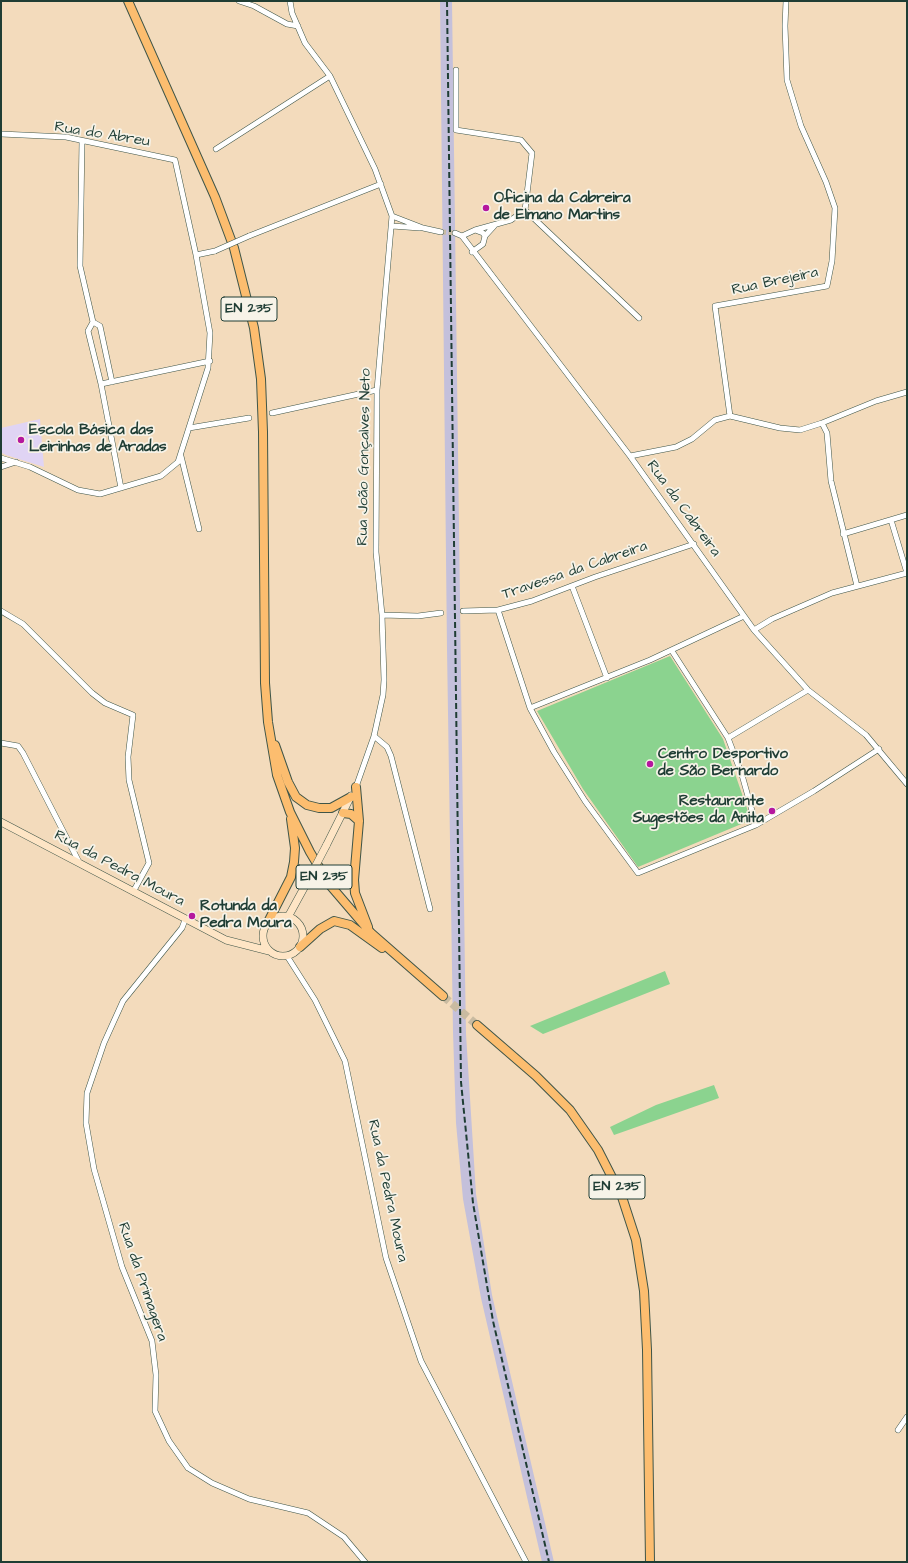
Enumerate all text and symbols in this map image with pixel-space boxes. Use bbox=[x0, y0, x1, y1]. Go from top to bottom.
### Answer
street label: Rua do Abreu bbox=[53, 119, 151, 151]
place label: Oficina da Cabreira de Elmano Martins bbox=[494, 190, 631, 225]
marker: Oficina da Cabreira de Elmano Martins bbox=[481, 203, 491, 213]
street label: Rua Brejeira bbox=[730, 264, 820, 300]
road number: EN 235 bbox=[221, 297, 277, 321]
street label: Rua João Gonçalves Neto bbox=[354, 368, 376, 546]
place label: Escola Básica das Leirinhas de Aradas bbox=[29, 422, 167, 457]
marker: Escola Básica das Leirinhas de Aradas bbox=[16, 435, 26, 445]
street label: Rua da Cabreira bbox=[642, 457, 724, 561]
street label: Travessa da Cabreira bbox=[500, 538, 650, 604]
place label: Centro Desportivo de São Bernardo bbox=[658, 746, 788, 781]
marker: Centro Desportivo de São Bernardo bbox=[645, 759, 655, 769]
place label: Restaurante Sugestões da Anita bbox=[633, 793, 764, 828]
marker: Restaurante Sugestões da Anita bbox=[767, 806, 777, 816]
street label: Rua da Pedra Moura bbox=[51, 827, 187, 911]
road number: EN 235 bbox=[296, 865, 352, 889]
place label: Rotunda da Pedra Moura bbox=[200, 898, 292, 933]
marker: Rotunda da Pedra Moura bbox=[187, 911, 197, 921]
street label: Rua da Pedra Moura bbox=[363, 1118, 411, 1264]
road number: EN 235 bbox=[589, 1175, 645, 1199]
street label: Rua da Primagera bbox=[113, 1220, 171, 1344]

